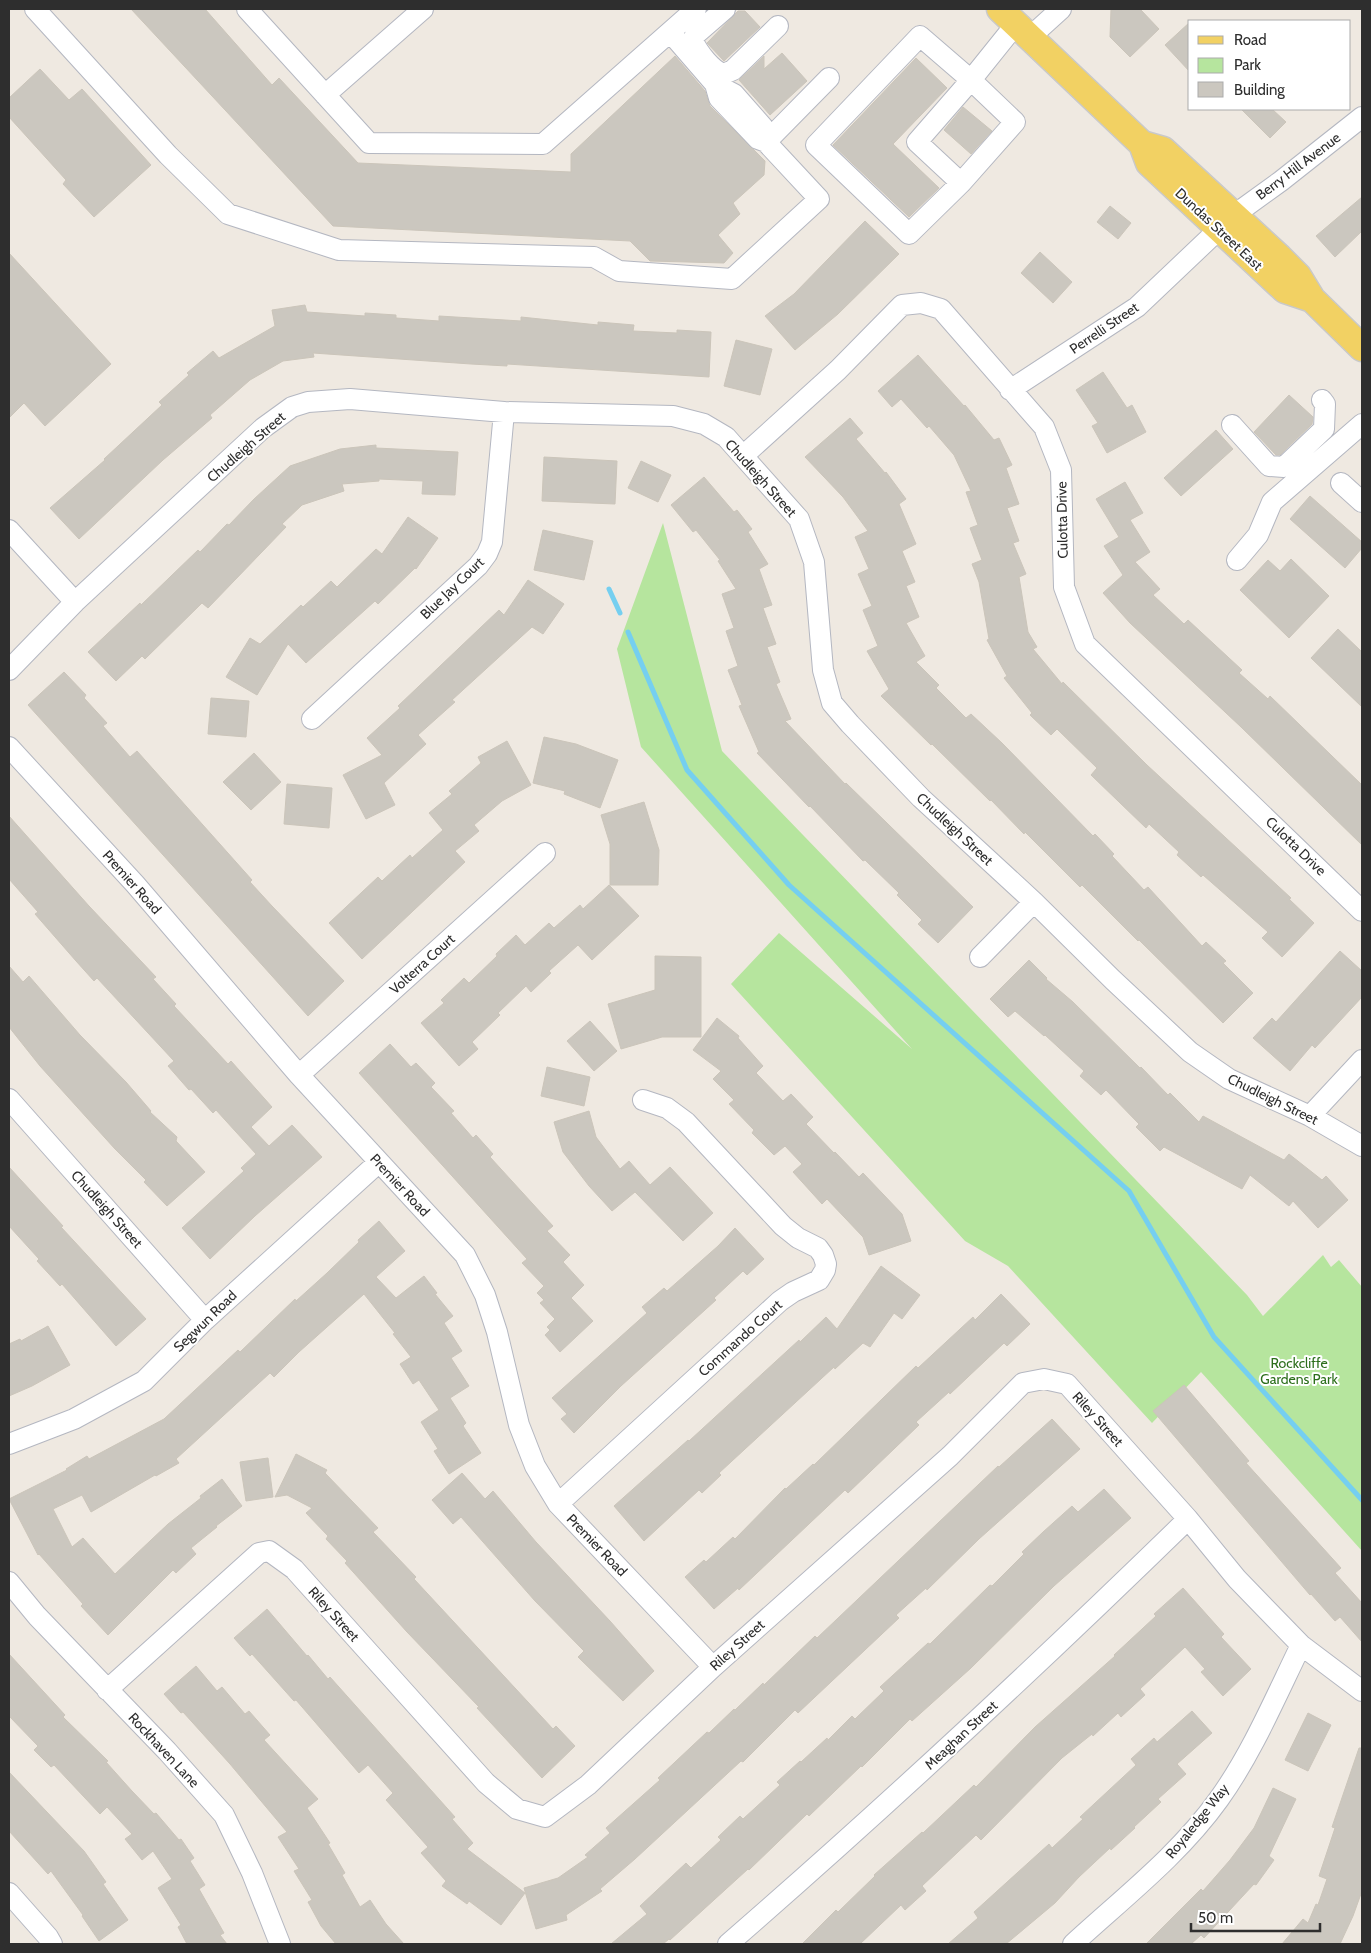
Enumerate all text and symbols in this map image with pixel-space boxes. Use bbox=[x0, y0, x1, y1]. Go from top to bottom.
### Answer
legend bbox=[1188, 20, 1351, 110]
text: Road bbox=[1234, 31, 1267, 49]
text: Park bbox=[1234, 56, 1261, 74]
text: Building bbox=[1234, 81, 1285, 99]
street label: Berry Hill Avenue bbox=[1252, 128, 1344, 204]
street label: Dundas Street East bbox=[1172, 184, 1267, 274]
street label: Perrelli Street bbox=[1066, 298, 1142, 358]
street label: Chudleigh Street bbox=[203, 408, 289, 486]
street label: Chudleigh Street bbox=[721, 435, 801, 521]
street label: Culotta Drive bbox=[1052, 481, 1072, 559]
street label: Blue Jay Court bbox=[416, 553, 488, 623]
street label: Chudleigh Street bbox=[913, 789, 997, 869]
street label: Culotta Drive bbox=[1262, 813, 1330, 879]
street label: Premier Road bbox=[99, 846, 165, 918]
street label: Volterra Court bbox=[386, 930, 459, 998]
street label: Chudleigh Street bbox=[1225, 1069, 1321, 1129]
street label: Premier Road bbox=[366, 1150, 434, 1220]
street label: Chudleigh Street bbox=[67, 1166, 147, 1252]
street label: Segwun Road bbox=[170, 1286, 240, 1356]
street label: Commando Court bbox=[694, 1296, 786, 1380]
park label: Rockcliffe Gardens Park bbox=[1260, 1354, 1338, 1388]
street label: Riley Street bbox=[1069, 1388, 1128, 1450]
street label: Premier Road bbox=[563, 1510, 631, 1580]
street label: Riley Street bbox=[305, 1583, 364, 1645]
street label: Riley Street bbox=[706, 1615, 768, 1674]
street label: Meaghan Street bbox=[921, 1696, 1001, 1773]
street label: Rockhaven Lane bbox=[125, 1709, 203, 1791]
street label: Royaledge Way bbox=[1161, 1780, 1233, 1862]
scale bar bbox=[1191, 1900, 1320, 1932]
text: 50 m bbox=[1198, 1909, 1233, 1927]

